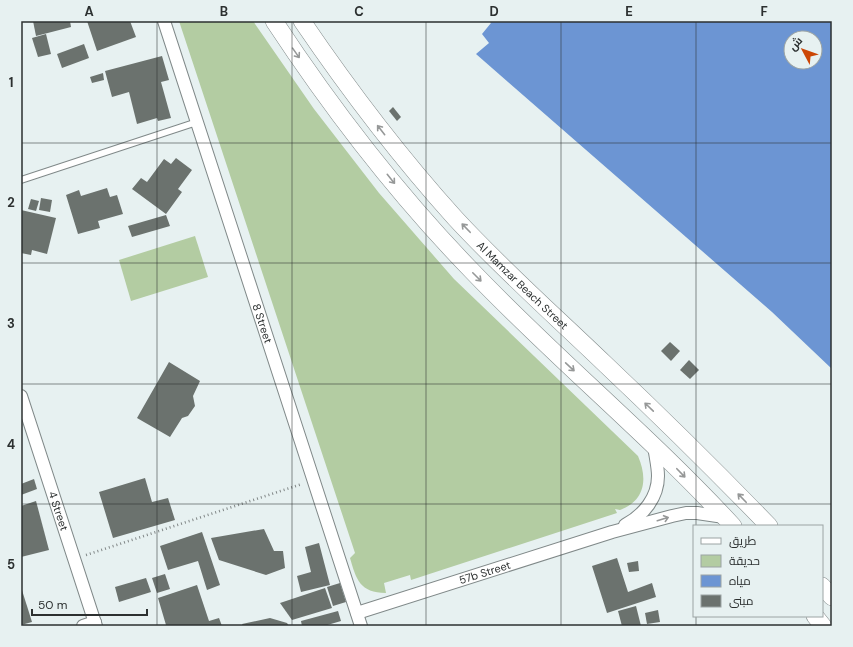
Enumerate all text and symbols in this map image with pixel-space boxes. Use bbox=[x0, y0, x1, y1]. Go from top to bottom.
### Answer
text: A bbox=[84, 3, 94, 20]
text: B bbox=[220, 3, 228, 20]
text: C bbox=[354, 3, 364, 20]
text: D bbox=[489, 3, 499, 20]
text: E bbox=[625, 3, 633, 20]
text: F bbox=[760, 3, 768, 20]
north arrow bbox=[783, 30, 823, 70]
text: ش bbox=[786, 34, 805, 53]
one-way arrow bbox=[292, 48, 300, 59]
text: 1 bbox=[9, 74, 13, 91]
one-way arrow bbox=[377, 124, 385, 135]
one-way arrow bbox=[387, 174, 396, 184]
text: 2 bbox=[7, 194, 15, 211]
one-way arrow bbox=[461, 223, 470, 233]
street label: Al Mamzar Beach Street bbox=[474, 238, 571, 332]
one-way arrow bbox=[472, 272, 482, 282]
street label: 8 Street bbox=[249, 302, 275, 345]
text: 3 bbox=[7, 315, 15, 332]
one-way arrow bbox=[565, 362, 575, 372]
one-way arrow bbox=[644, 402, 654, 411]
text: 4 bbox=[7, 436, 15, 453]
one-way arrow bbox=[676, 468, 686, 478]
street label: 4 Street bbox=[46, 489, 71, 533]
one-way arrow bbox=[737, 493, 746, 503]
one-way arrow bbox=[657, 515, 670, 522]
legend bbox=[693, 525, 823, 617]
text: طريق bbox=[729, 533, 757, 549]
text: حديقة bbox=[729, 553, 760, 569]
text: 5 bbox=[7, 556, 15, 573]
street label: 57b Street bbox=[457, 558, 512, 587]
text: مياه bbox=[729, 573, 751, 589]
scale bar bbox=[32, 591, 147, 617]
text: مبنى bbox=[729, 593, 754, 609]
text: 50 m bbox=[38, 597, 67, 613]

